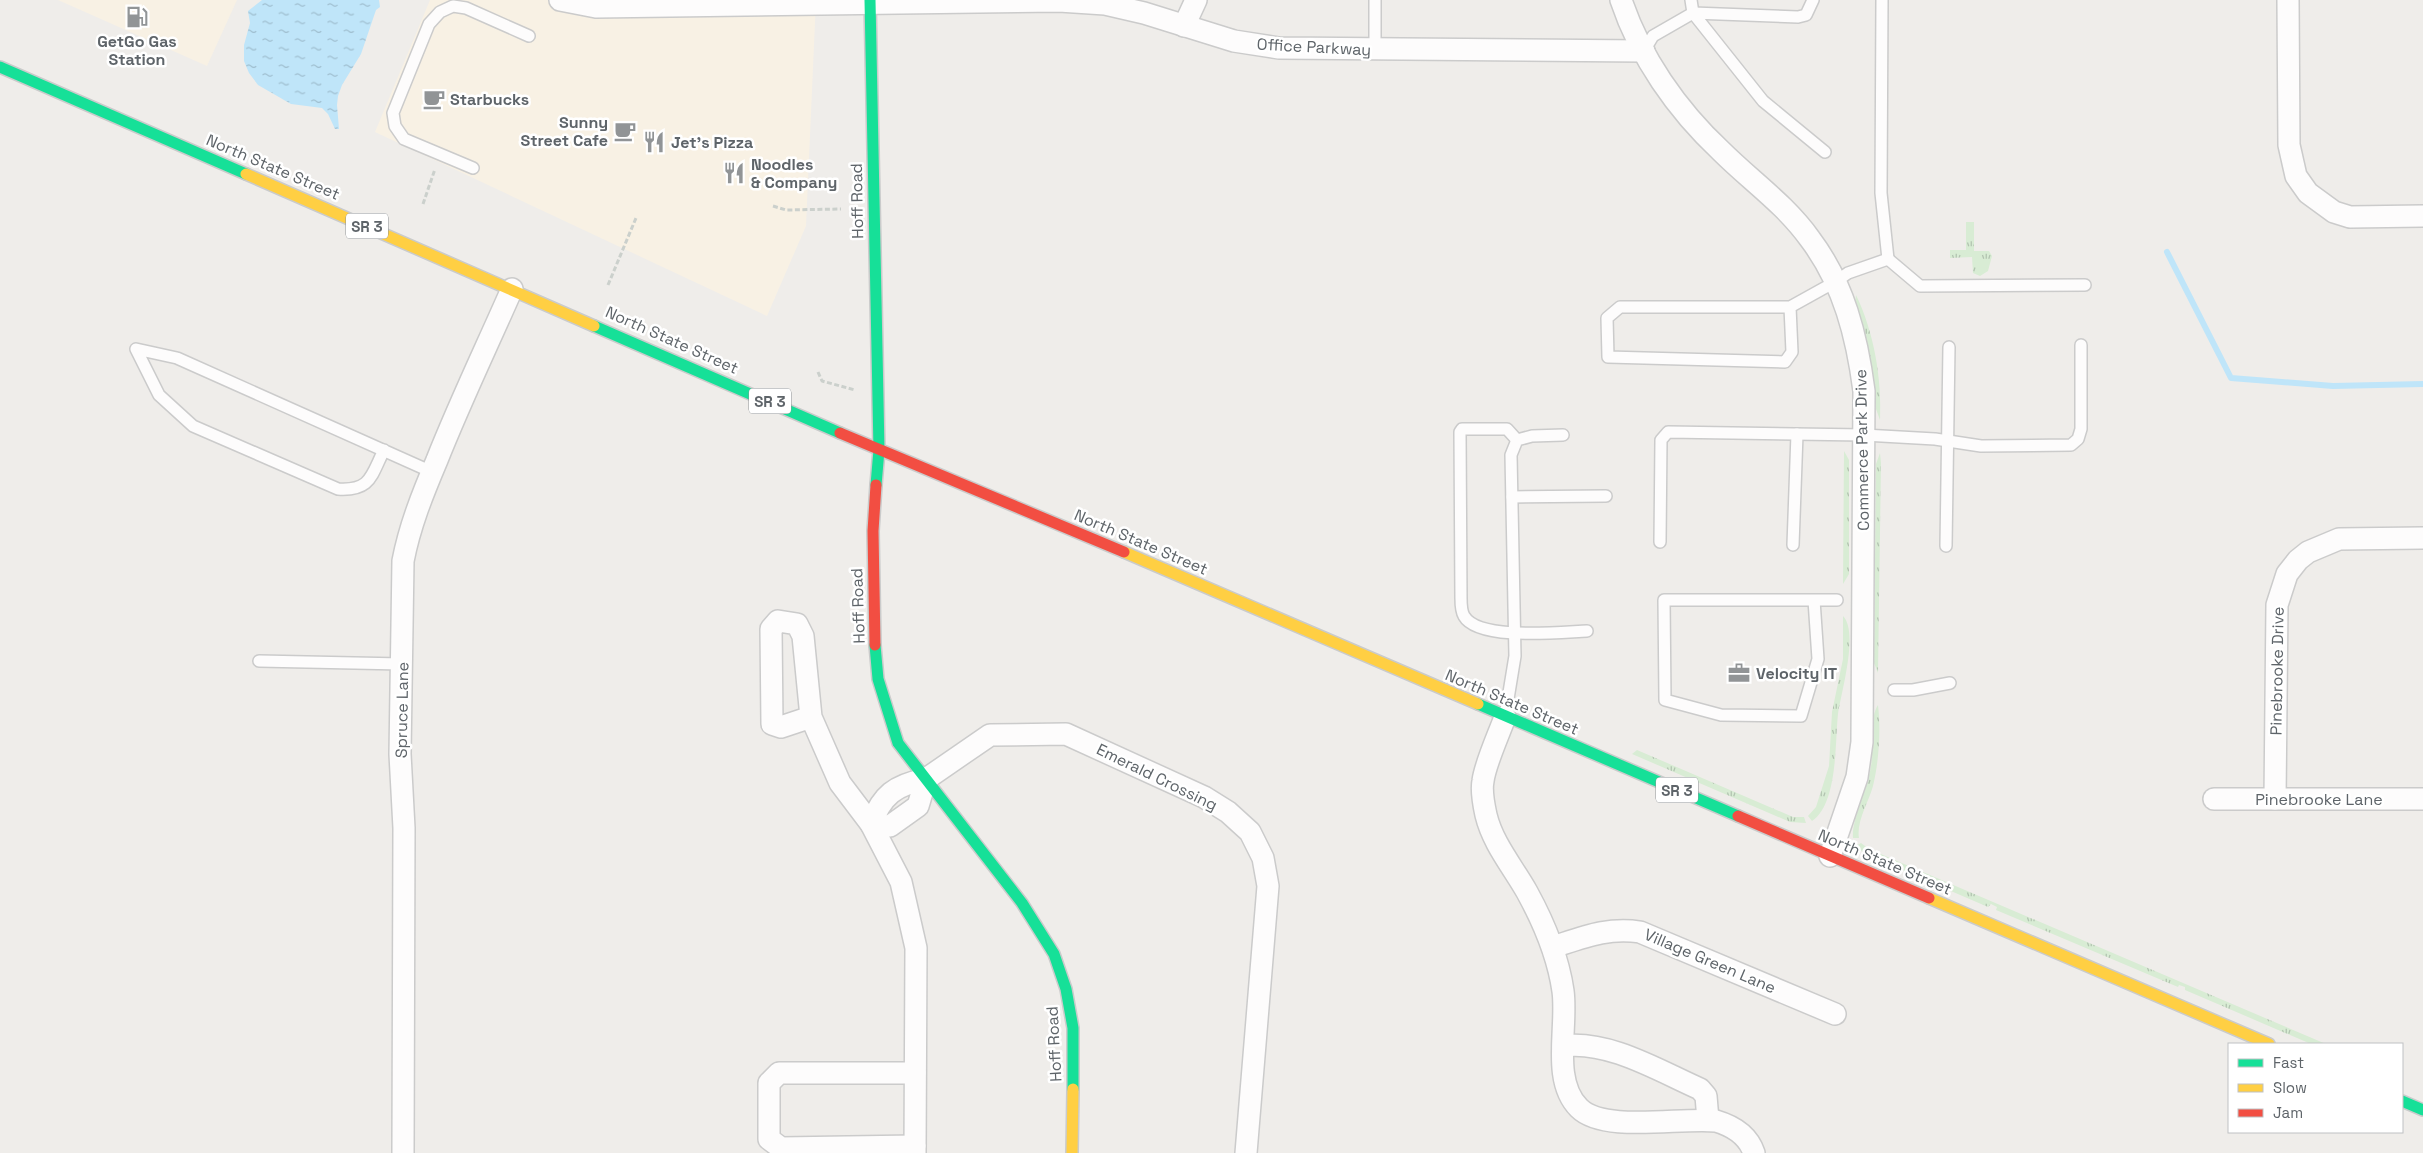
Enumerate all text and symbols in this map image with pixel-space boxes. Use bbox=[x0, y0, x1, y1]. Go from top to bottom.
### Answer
fuel station icon: GetGo Gas Station bbox=[124, 4, 150, 30]
place label: GetGo Gas Station bbox=[97, 31, 177, 70]
street label: Office Parkway bbox=[1256, 34, 1372, 60]
cafe icon: Starbucks bbox=[421, 86, 447, 112]
place label: Starbucks bbox=[450, 89, 529, 110]
place label: Sunny Street Cafe bbox=[520, 112, 608, 151]
cafe icon: Sunny Street Cafe bbox=[612, 118, 638, 144]
street label: North State Street bbox=[203, 129, 343, 205]
restaurant icon: Jet's Pizza bbox=[641, 129, 667, 155]
place label: Jet's Pizza bbox=[671, 132, 753, 153]
place label: Noodles & Company bbox=[751, 154, 837, 193]
restaurant icon: Noodles & Company bbox=[721, 160, 747, 186]
street label: Hoff Road bbox=[846, 163, 868, 239]
road number: SR 3 bbox=[346, 214, 388, 238]
street label: North State Street bbox=[602, 301, 742, 379]
street label: Commerce Park Drive bbox=[1850, 369, 1874, 531]
road number: SR 3 bbox=[749, 388, 791, 414]
street label: North State Street bbox=[1071, 504, 1211, 580]
street label: Hoff Road bbox=[846, 568, 870, 644]
street label: Pinebrooke Drive bbox=[2265, 606, 2289, 736]
office icon: Velocity IT bbox=[1726, 660, 1752, 686]
street label: Spruce Lane bbox=[391, 662, 413, 758]
place label: Velocity IT bbox=[1756, 663, 1838, 684]
street label: North State Street bbox=[1442, 664, 1582, 740]
street label: Emerald Crossing bbox=[1093, 739, 1221, 815]
road number: SR 3 bbox=[1656, 778, 1698, 802]
street label: Pinebrooke Lane bbox=[2255, 789, 2383, 810]
street label: North State Street bbox=[1815, 824, 1955, 900]
street label: Village Green Lane bbox=[1641, 924, 1779, 998]
street label: Hoff Road bbox=[1042, 1006, 1066, 1082]
legend bbox=[2228, 1043, 2403, 1133]
text: Fast bbox=[2273, 1053, 2304, 1072]
text: Slow bbox=[2273, 1078, 2307, 1097]
text: Jam bbox=[2273, 1103, 2303, 1122]

